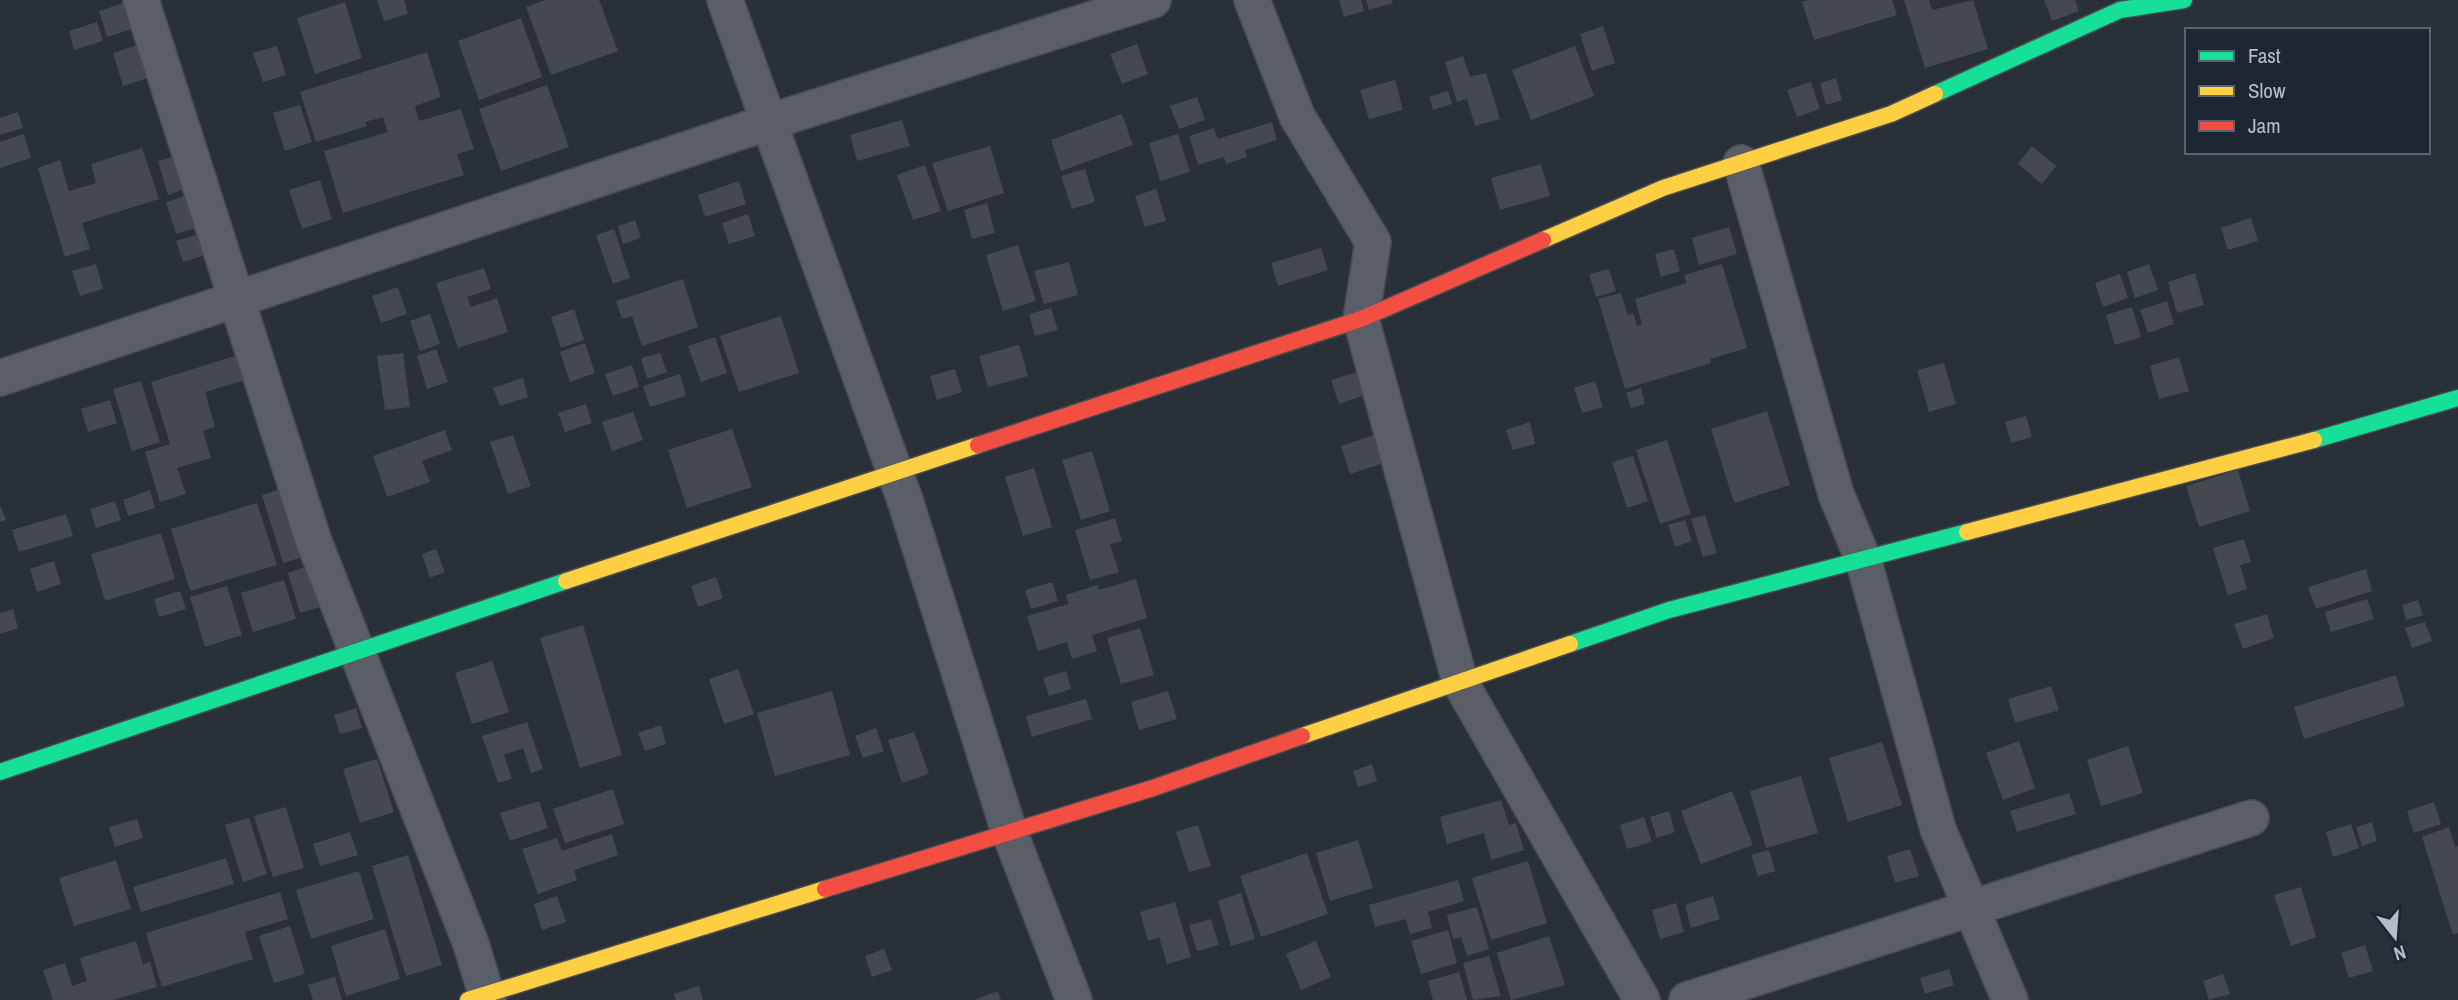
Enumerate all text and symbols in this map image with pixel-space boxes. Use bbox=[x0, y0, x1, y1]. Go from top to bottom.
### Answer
legend bbox=[2185, 28, 2430, 154]
text: Fast bbox=[2248, 41, 2281, 70]
text: Slow bbox=[2248, 76, 2286, 105]
text: Jam bbox=[2248, 111, 2281, 140]
north arrow bbox=[2360, 902, 2430, 972]
text: N bbox=[2391, 939, 2409, 967]

